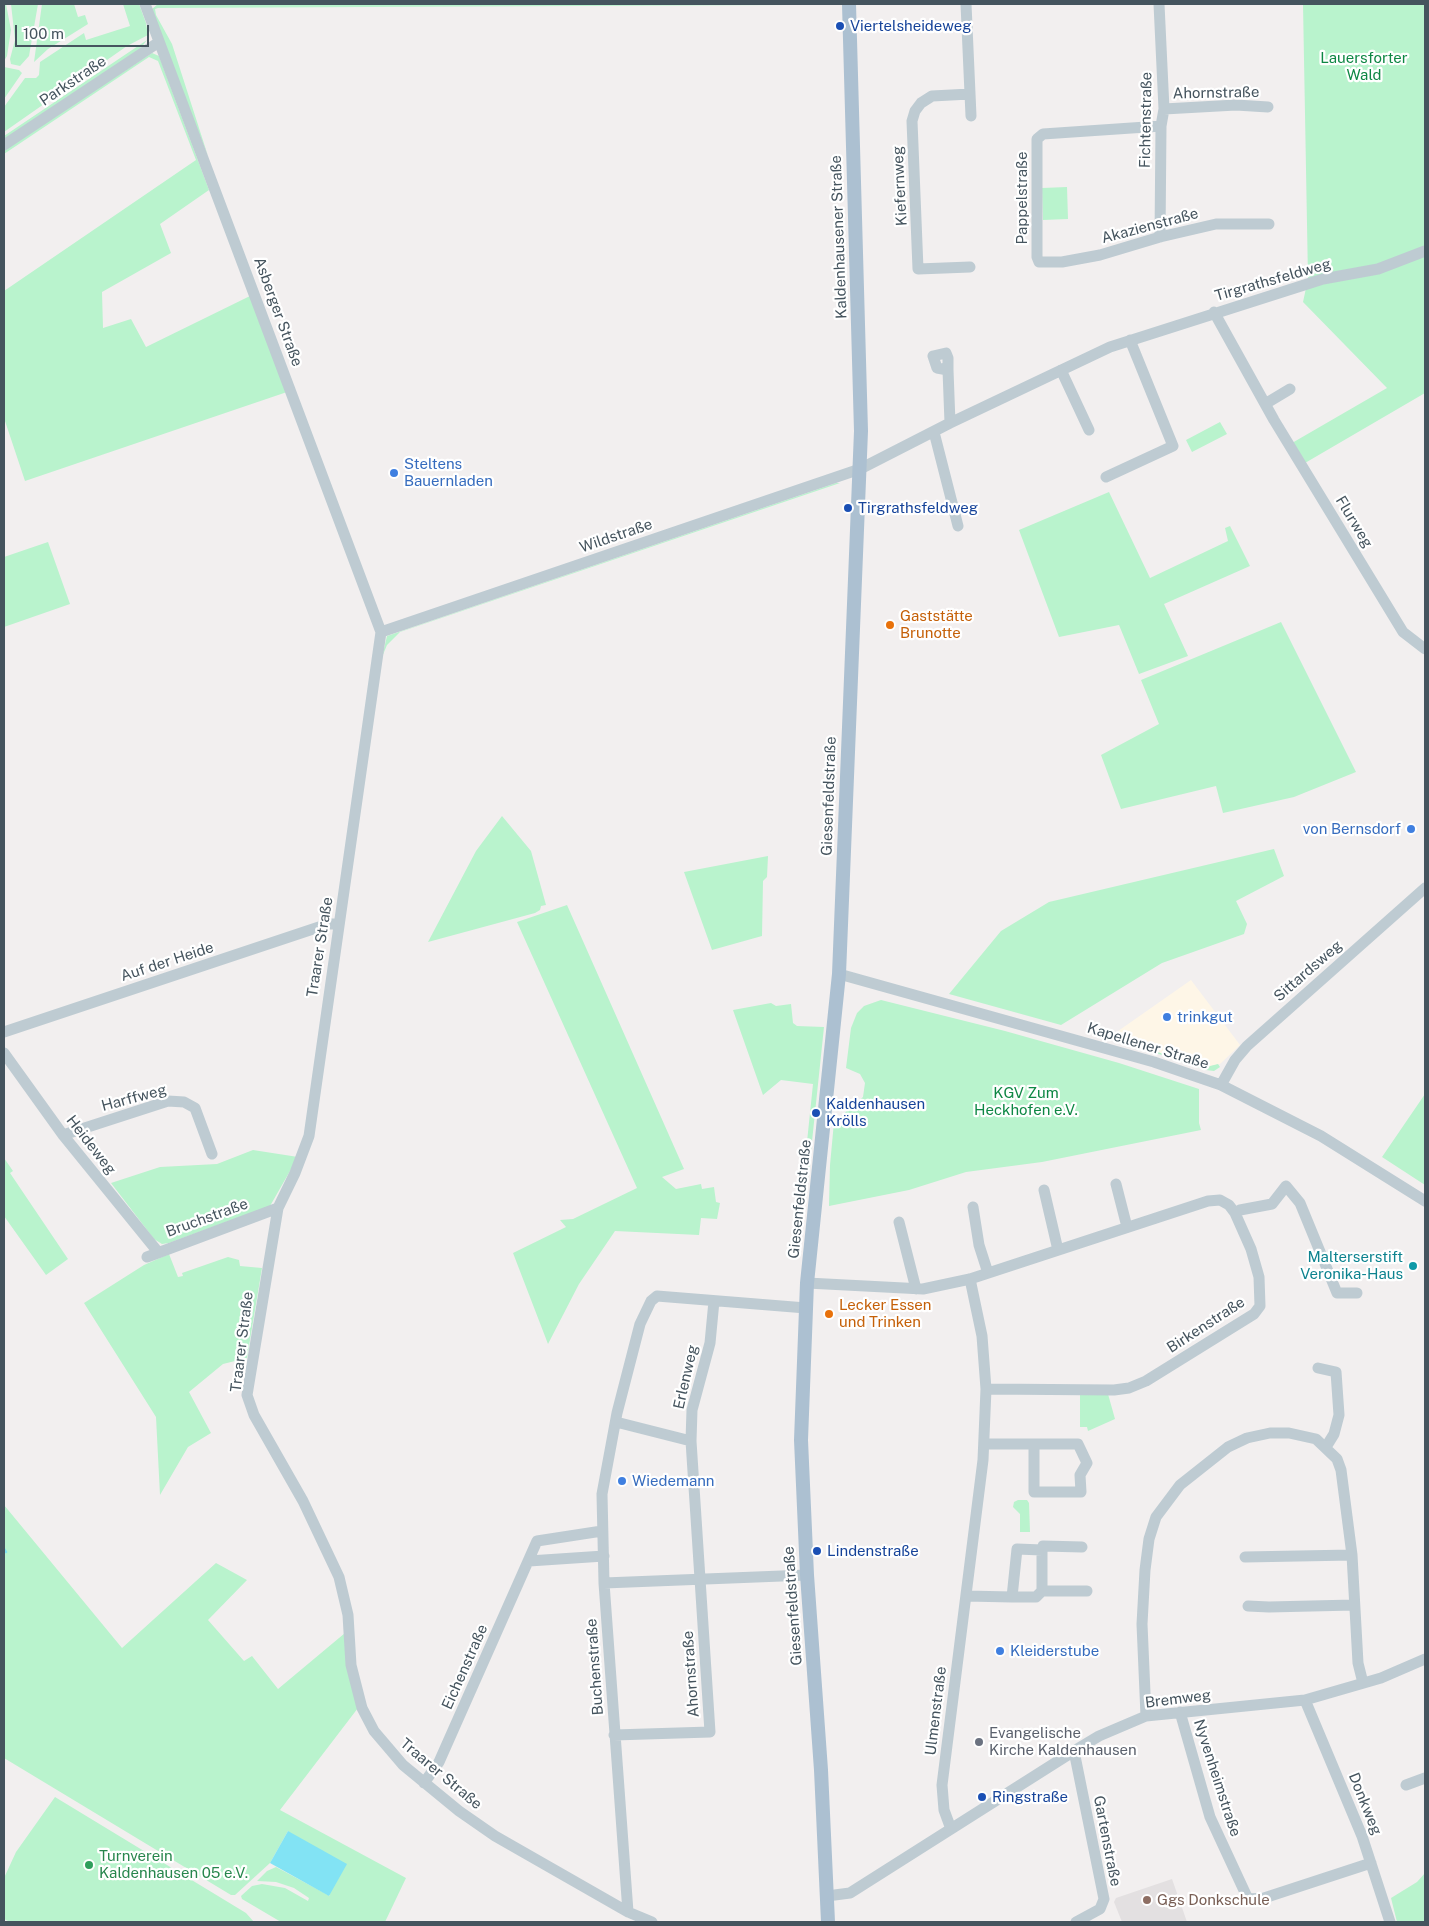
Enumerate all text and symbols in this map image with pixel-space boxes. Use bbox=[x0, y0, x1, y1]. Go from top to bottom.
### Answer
scale bar bbox=[18, 15, 151, 47]
place label: Viertelsheideweg bbox=[850, 17, 972, 35]
marker: Viertelsheideweg bbox=[834, 20, 846, 32]
text: 100 m bbox=[23, 25, 64, 42]
park label: Lauersforter Wald bbox=[1320, 49, 1408, 84]
street label: Parkstraße bbox=[36, 52, 110, 110]
street label: Fichtenstraße bbox=[1136, 72, 1156, 168]
street label: Ahornstraße bbox=[1172, 83, 1260, 103]
street label: Kiefernweg bbox=[889, 146, 911, 226]
street label: Pappelstraße bbox=[1013, 152, 1031, 244]
street label: Kaldenhausener Straße bbox=[827, 155, 851, 319]
street label: Akazienstraße bbox=[1100, 204, 1200, 248]
street label: Asberger Straße bbox=[250, 255, 306, 369]
street label: Tirgrathsfeldweg bbox=[1213, 255, 1333, 305]
place label: Steltens Bauernladen bbox=[404, 455, 493, 490]
marker: Steltens Bauernladen bbox=[388, 467, 400, 479]
street label: Flurweg bbox=[1332, 493, 1376, 551]
place label: Tirgrathsfeldweg bbox=[858, 499, 978, 517]
marker: Tirgrathsfeldweg bbox=[842, 502, 854, 514]
street label: Wildstraße bbox=[577, 515, 655, 557]
place label: Gaststätte Brunotte bbox=[900, 607, 973, 642]
marker: Gaststätte Brunotte bbox=[884, 619, 896, 631]
street label: Giesenfeldstraße bbox=[818, 736, 840, 856]
place label: von Bernsdorf bbox=[1303, 820, 1401, 838]
marker: von Bernsdorf bbox=[1405, 823, 1417, 835]
street label: Traarer Straße bbox=[303, 896, 337, 998]
street label: Sittardsweg bbox=[1270, 936, 1346, 1006]
street label: Auf der Heide bbox=[118, 938, 216, 986]
place label: trinkgut bbox=[1177, 1008, 1233, 1026]
marker: trinkgut bbox=[1161, 1011, 1173, 1023]
street label: Kapellener Straße bbox=[1085, 1019, 1211, 1073]
street label: Harffweg bbox=[99, 1081, 169, 1115]
park label: KGV Zum Heckhofen e.V. bbox=[974, 1084, 1078, 1119]
place label: Kaldenhausen Krölls bbox=[826, 1095, 925, 1130]
marker: Kaldenhausen Krölls bbox=[810, 1107, 822, 1119]
street label: Heideweg bbox=[62, 1112, 120, 1178]
street label: Giesenfeldstraße bbox=[785, 1139, 815, 1259]
street label: Bruchstraße bbox=[164, 1195, 250, 1241]
place label: Malterserstift Veronika-Haus bbox=[1300, 1248, 1403, 1283]
marker: Malterserstift Veronika-Haus bbox=[1407, 1260, 1419, 1272]
street label: Traarer Straße bbox=[227, 1291, 257, 1393]
street label: Birkenstraße bbox=[1164, 1293, 1248, 1357]
place label: Lecker Essen und Trinken bbox=[839, 1296, 931, 1331]
marker: Lecker Essen und Trinken bbox=[823, 1308, 835, 1320]
street label: Erlenweg bbox=[670, 1343, 702, 1411]
place label: Wiedemann bbox=[632, 1472, 715, 1490]
marker: Wiedemann bbox=[616, 1475, 628, 1487]
place label: Lindenstraße bbox=[827, 1542, 919, 1560]
marker: Lindenstraße bbox=[811, 1545, 823, 1557]
street label: Giesenfeldstraße bbox=[780, 1546, 806, 1666]
street label: Buchenstraße bbox=[583, 1618, 607, 1716]
street label: Eichenstraße bbox=[438, 1622, 492, 1712]
street label: Ahornstraße bbox=[679, 1630, 703, 1718]
place label: Kleiderstube bbox=[1010, 1642, 1099, 1660]
marker: Kleiderstube bbox=[994, 1645, 1006, 1657]
street label: Ulmenstraße bbox=[922, 1665, 950, 1757]
street label: Bremweg bbox=[1144, 1686, 1212, 1712]
street label: Nyvenheimstraße bbox=[1190, 1717, 1244, 1839]
place label: Evangelische Kirche Kaldenhausen bbox=[989, 1724, 1137, 1759]
street label: Traarer Straße bbox=[396, 1735, 486, 1813]
marker: Evangelische Kirche Kaldenhausen bbox=[973, 1736, 985, 1748]
street label: Donkweg bbox=[1344, 1770, 1386, 1838]
place label: Ringstraße bbox=[992, 1788, 1068, 1806]
marker: Ringstraße bbox=[976, 1791, 988, 1803]
street label: Gartenstraße bbox=[1089, 1794, 1125, 1888]
place label: Turnverein Kaldenhausen 05 e.V. bbox=[99, 1847, 248, 1882]
marker: Turnverein Kaldenhausen 05 e.V. bbox=[83, 1859, 95, 1871]
place label: Ggs Donkschule bbox=[1157, 1891, 1270, 1909]
marker: Ggs Donkschule bbox=[1141, 1894, 1153, 1906]

